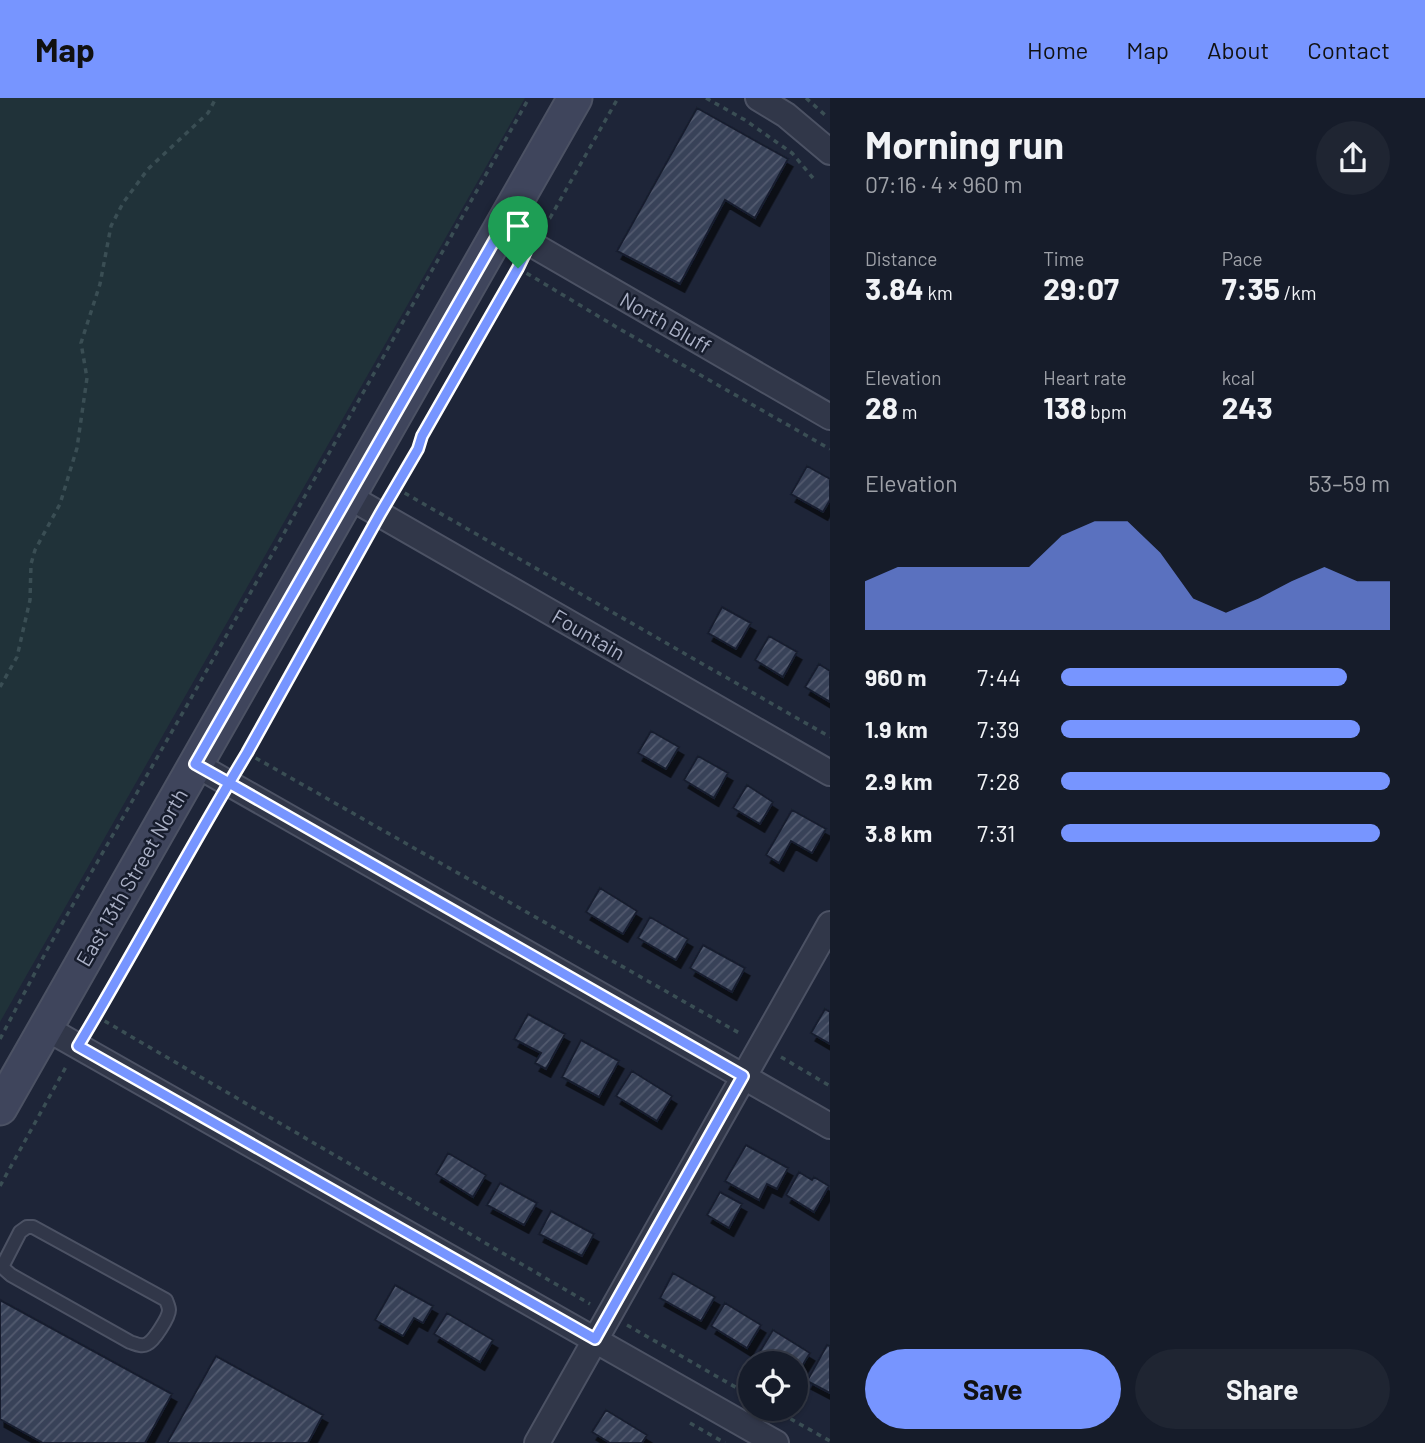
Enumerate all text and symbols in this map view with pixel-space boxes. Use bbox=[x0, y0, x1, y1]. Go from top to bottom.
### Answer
text: Map bbox=[35, 29, 95, 69]
text: Home bbox=[1027, 35, 1088, 64]
text: Map bbox=[1126, 35, 1169, 64]
text: About bbox=[1207, 35, 1269, 64]
text: Contact bbox=[1307, 35, 1390, 64]
text: Morning run bbox=[865, 121, 1064, 167]
button: share bbox=[1316, 121, 1390, 195]
text: 07:16 · 4 × 960 m bbox=[865, 170, 1023, 198]
pin bbox=[488, 196, 548, 268]
icon: arrive bbox=[499, 207, 537, 245]
text: Distance bbox=[865, 247, 937, 270]
text: Time bbox=[1043, 247, 1084, 270]
text: Pace bbox=[1222, 247, 1263, 270]
text: 3.84 bbox=[865, 270, 924, 306]
text: 29:07 bbox=[1043, 270, 1119, 306]
text: 7:35 bbox=[1222, 270, 1280, 306]
text: km bbox=[924, 281, 953, 304]
text: /km bbox=[1280, 281, 1316, 304]
street label: North Bluff bbox=[616, 286, 716, 358]
text: Elevation bbox=[865, 366, 942, 389]
text: Heart rate bbox=[1043, 366, 1127, 389]
text: kcal bbox=[1222, 366, 1255, 389]
text: 28 bbox=[865, 389, 898, 425]
text: 138 bbox=[1043, 389, 1086, 425]
text: 243 bbox=[1222, 389, 1273, 425]
text: m bbox=[898, 400, 918, 423]
text: bpm bbox=[1086, 400, 1127, 423]
text: Elevation bbox=[865, 469, 958, 497]
text: 53–59 m bbox=[1309, 469, 1390, 497]
street label: Fountain bbox=[548, 603, 630, 665]
text: 960 m bbox=[865, 663, 926, 691]
text: 7:44 bbox=[977, 663, 1021, 691]
text: 1.9 km bbox=[865, 715, 928, 743]
text: 7:39 bbox=[977, 715, 1020, 743]
text: 2.9 km bbox=[865, 767, 932, 795]
text: 7:28 bbox=[977, 767, 1020, 795]
street label: East 13th Street North bbox=[70, 784, 192, 970]
text: 3.8 km bbox=[865, 819, 932, 847]
text: 7:31 bbox=[977, 819, 1015, 847]
button: Save bbox=[865, 1349, 1121, 1429]
button: Share bbox=[1135, 1349, 1390, 1429]
map controls bbox=[738, 1351, 808, 1421]
button: locate bbox=[738, 1351, 808, 1421]

